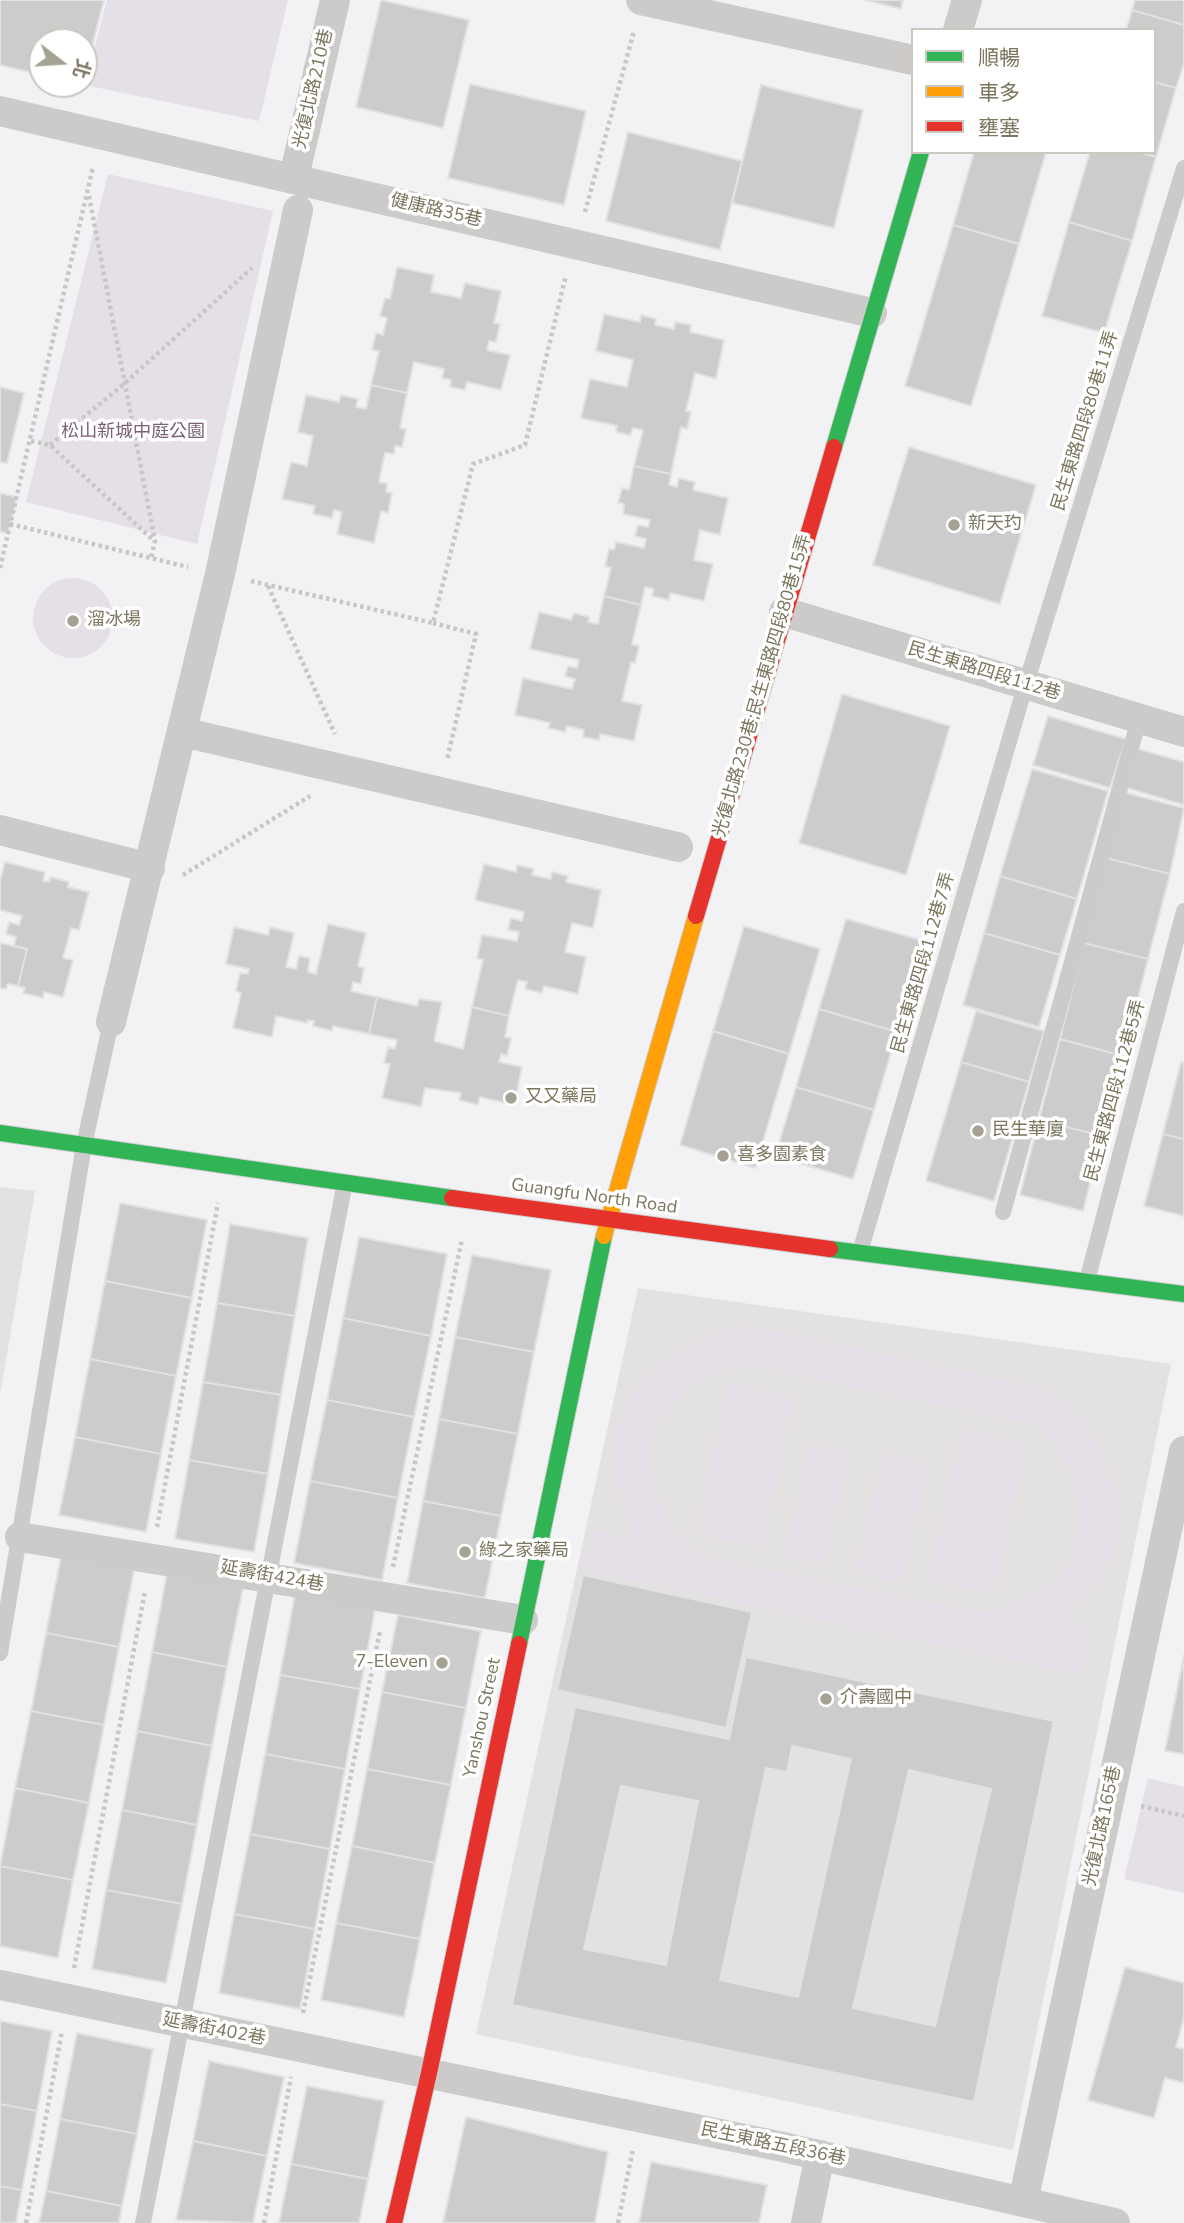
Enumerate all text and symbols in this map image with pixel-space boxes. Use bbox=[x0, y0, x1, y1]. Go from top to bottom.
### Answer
street label: 光復北路210巷 bbox=[290, 27, 338, 151]
north arrow bbox=[28, 28, 98, 98]
legend bbox=[911, 28, 1156, 154]
text: 順暢 bbox=[978, 44, 1020, 72]
text: 北 bbox=[66, 56, 96, 81]
text: 車多 bbox=[978, 79, 1020, 107]
text: 壅塞 bbox=[978, 114, 1020, 142]
street label: 健康路35巷 bbox=[388, 190, 484, 232]
street label: 民生東路四段80巷11弄 bbox=[1048, 328, 1124, 514]
park label: 松山新城中庭公園 bbox=[61, 422, 205, 444]
place label: 新天玓 bbox=[968, 514, 1022, 536]
marker: 新天玓 bbox=[946, 517, 962, 533]
street label: 光復北路230巷;民生東路四段80巷15弄 bbox=[709, 532, 817, 840]
place label: 溜冰場 bbox=[87, 610, 141, 632]
marker: 溜冰場 bbox=[65, 613, 81, 629]
street label: 民生東路四段112巷 bbox=[905, 639, 1063, 705]
street label: 民生東路四段112巷7弄 bbox=[888, 870, 960, 1056]
street label: 民生東路四段112巷5弄 bbox=[1081, 998, 1151, 1184]
place label: 又又藥局 bbox=[525, 1087, 597, 1109]
marker: 又又藥局 bbox=[503, 1090, 519, 1106]
place label: 民生華廈 bbox=[992, 1120, 1064, 1142]
marker: 民生華廈 bbox=[970, 1123, 986, 1139]
place label: 喜多園素食 bbox=[737, 1145, 827, 1167]
marker: 喜多園素食 bbox=[715, 1148, 731, 1164]
street label: Guangfu North Road bbox=[510, 1175, 678, 1219]
place label: 綠之家藥局 bbox=[479, 1541, 569, 1563]
marker: 綠之家藥局 bbox=[457, 1544, 473, 1560]
street label: 延壽街424巷 bbox=[219, 1557, 325, 1597]
place label: 7-Eleven bbox=[355, 1652, 428, 1674]
marker: 7-Eleven bbox=[434, 1655, 450, 1671]
street label: Yanshou Street bbox=[460, 1656, 506, 1780]
place label: 介壽國中 bbox=[840, 1688, 912, 1710]
marker: 介壽國中 bbox=[818, 1691, 834, 1707]
street label: 光復北路165巷 bbox=[1080, 1764, 1126, 1888]
street label: 延壽街402巷 bbox=[161, 2009, 267, 2051]
street label: 民生東路五段36巷 bbox=[699, 2119, 847, 2171]

